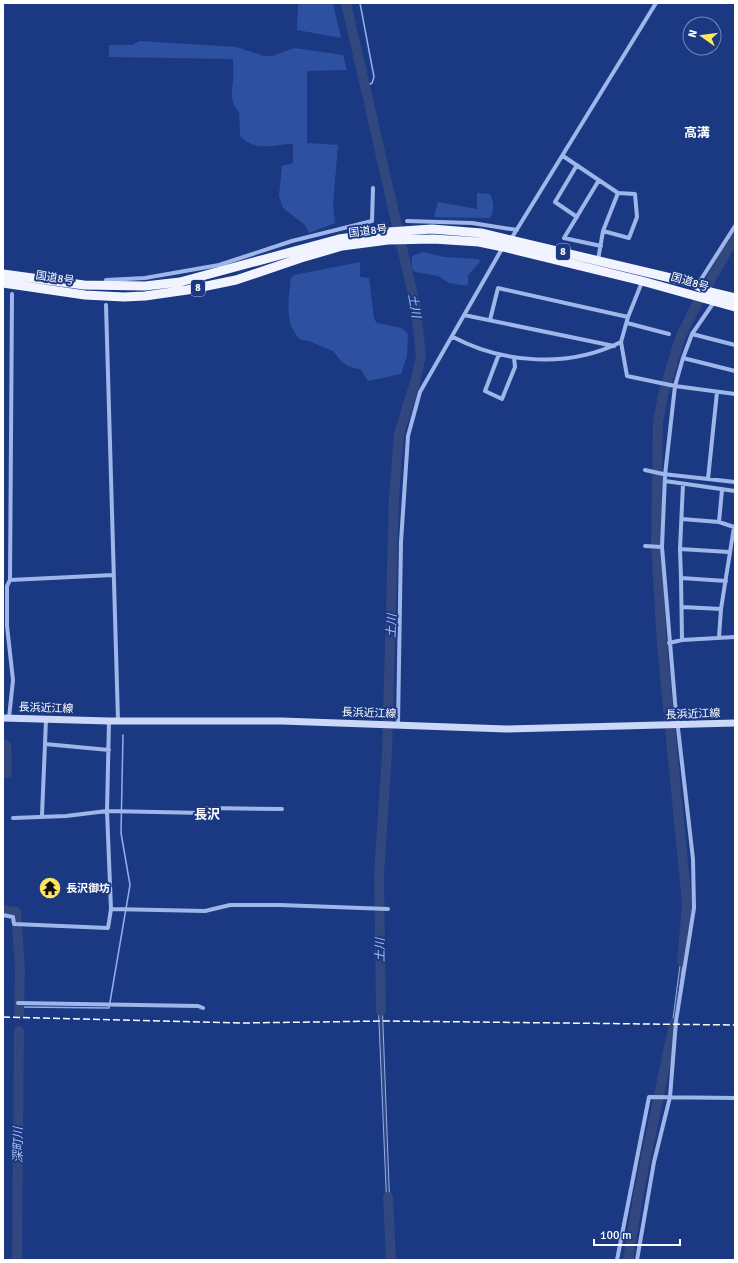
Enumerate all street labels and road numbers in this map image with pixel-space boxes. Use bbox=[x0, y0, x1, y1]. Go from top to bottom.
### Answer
street label: 国道8号 bbox=[348, 222, 388, 240]
road number: 8 bbox=[556, 244, 570, 260]
street label: 国道8号 bbox=[35, 269, 75, 287]
street label: 国道8号 bbox=[669, 270, 711, 294]
road number: 8 bbox=[191, 280, 205, 296]
street label: 長浜近江線 bbox=[18, 701, 74, 715]
street label: 長浜近江線 bbox=[341, 706, 397, 720]
street label: 長浜近江線 bbox=[665, 707, 721, 721]

